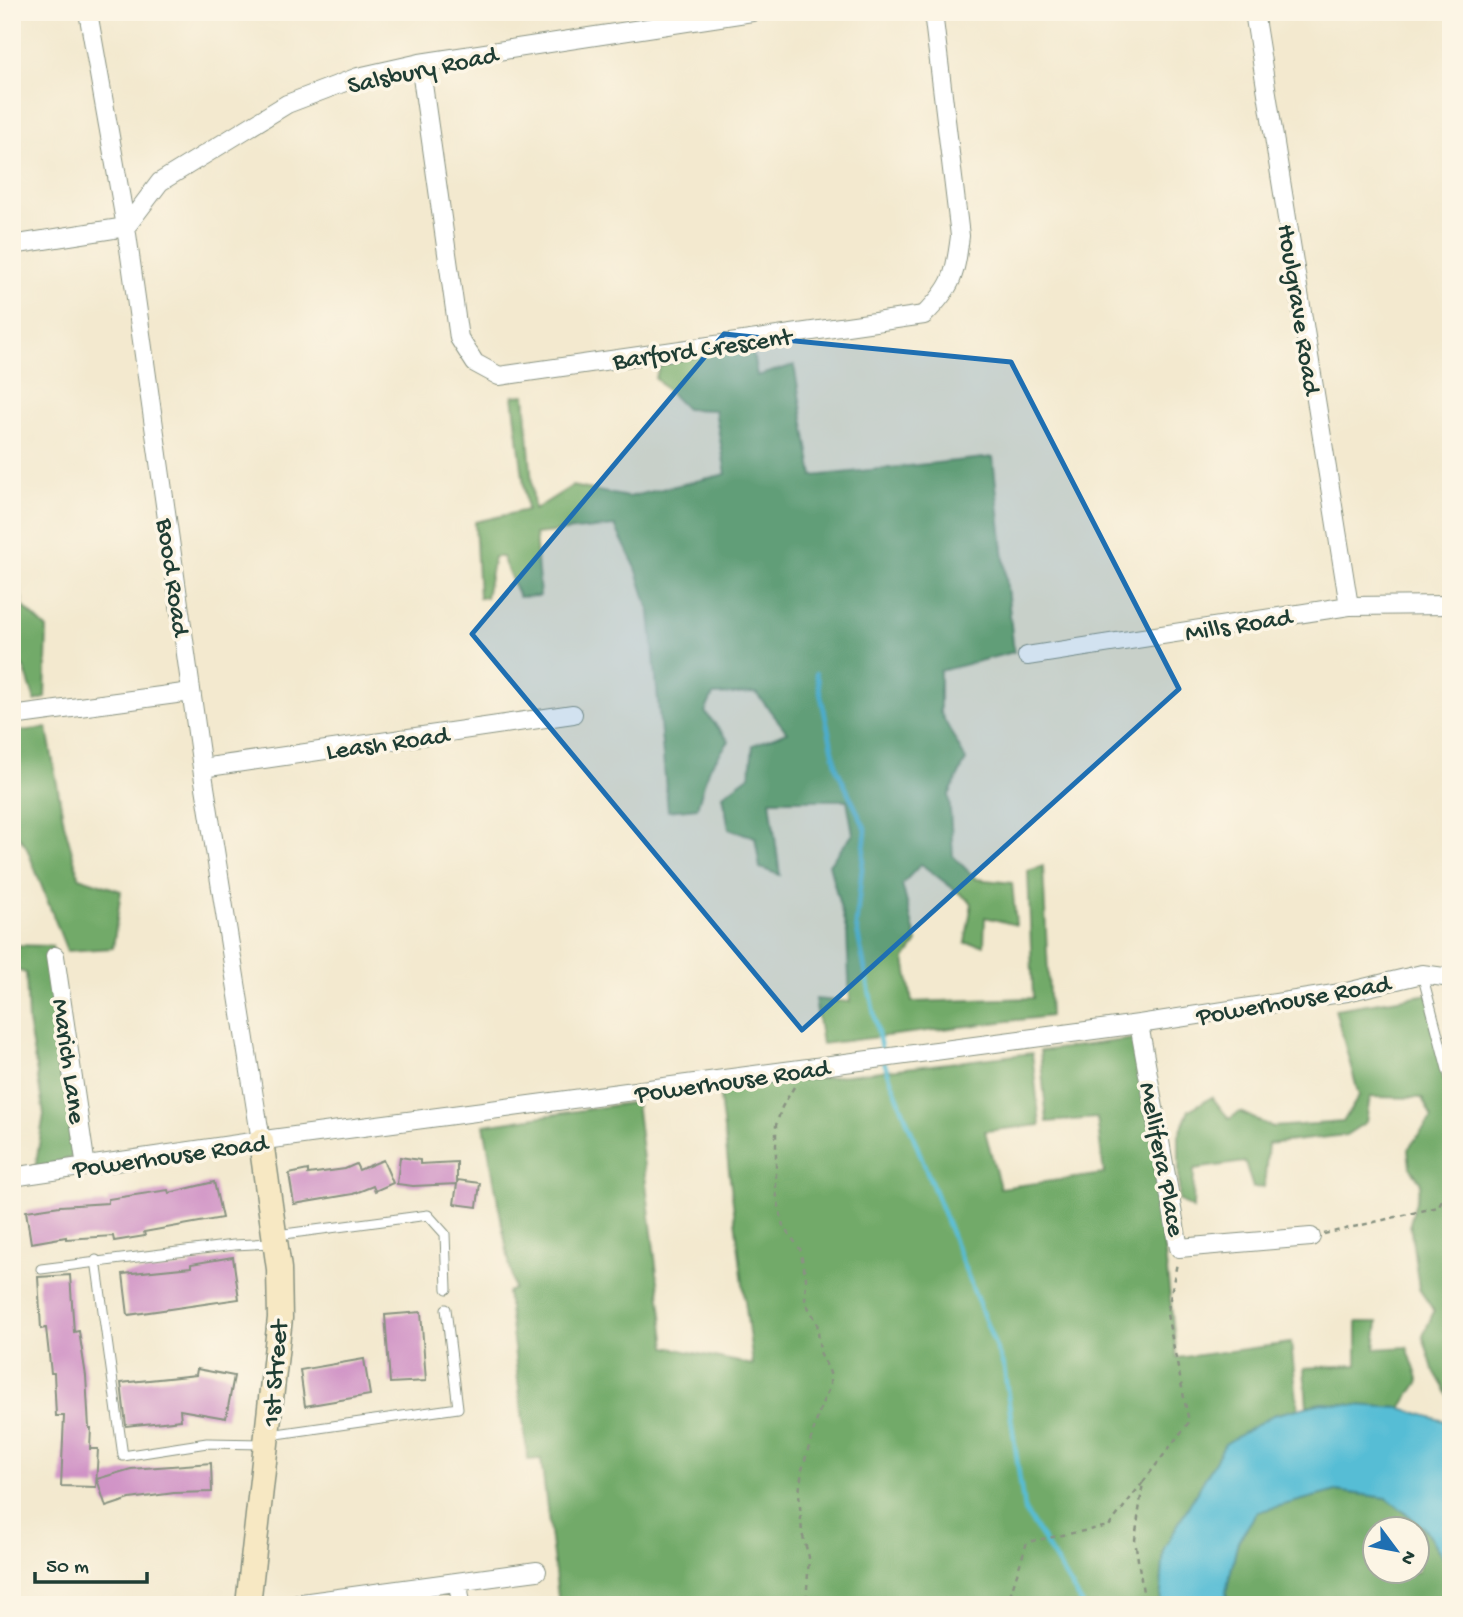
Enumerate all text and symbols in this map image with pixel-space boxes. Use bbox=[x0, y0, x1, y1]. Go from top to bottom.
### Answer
street label: Salsbury Road bbox=[345, 41, 503, 103]
street label: Houlgrave Road bbox=[1268, 222, 1326, 399]
street label: Barford Crescent bbox=[610, 323, 797, 380]
street label: Bood Road bbox=[147, 516, 194, 640]
street label: Mills Road bbox=[1183, 603, 1296, 651]
street label: Leash Road bbox=[324, 721, 453, 769]
street label: Powerhouse Road bbox=[1193, 970, 1395, 1035]
street label: Marich Lane bbox=[42, 997, 91, 1127]
street label: Powerhouse Road bbox=[632, 1054, 834, 1113]
street label: Mellifera Place bbox=[1129, 1080, 1190, 1240]
street label: Powerhouse Road bbox=[70, 1129, 272, 1188]
street label: 1st Street bbox=[257, 1317, 298, 1429]
north arrow bbox=[1362, 1516, 1432, 1586]
scale bar bbox=[35, 1540, 147, 1584]
text: N bbox=[1394, 1546, 1420, 1569]
text: 50 m bbox=[46, 1556, 89, 1581]

